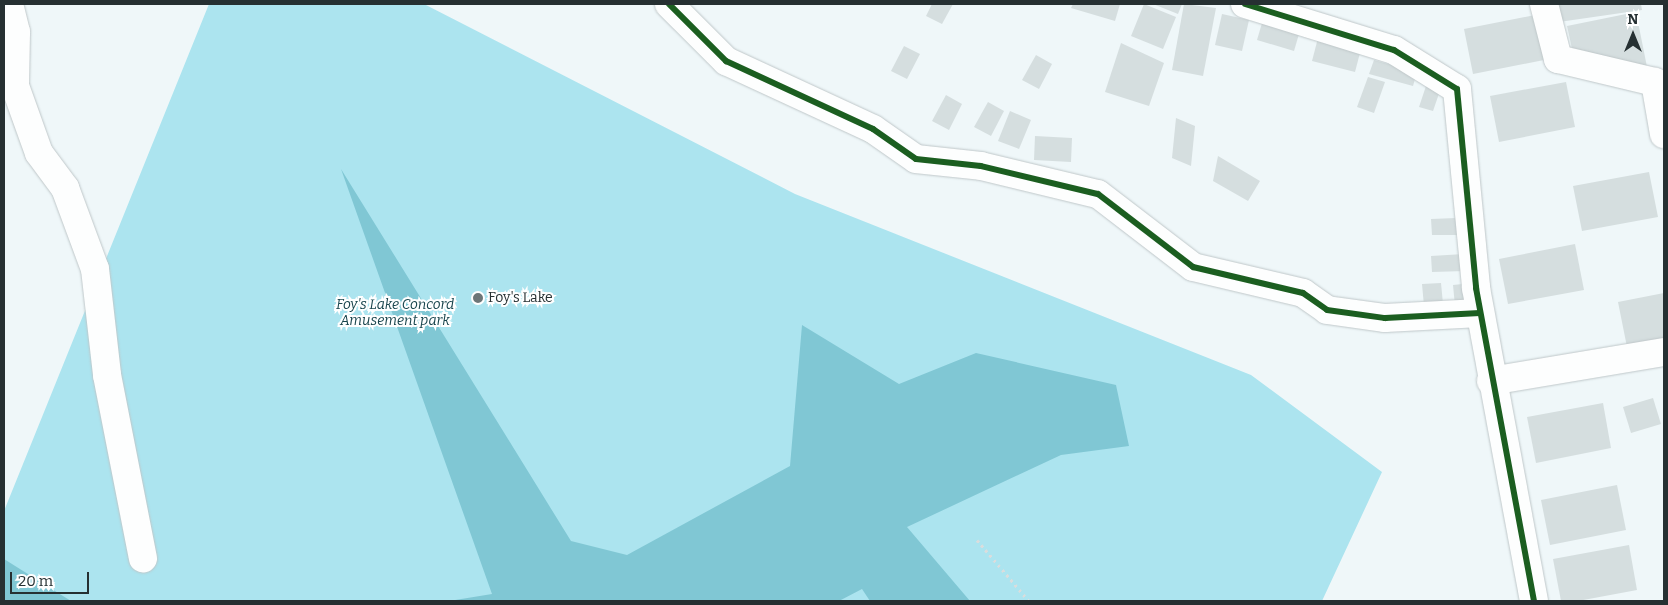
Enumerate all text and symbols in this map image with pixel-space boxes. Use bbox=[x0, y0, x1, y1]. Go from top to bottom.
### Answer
north arrow bbox=[1608, 10, 1658, 60]
text: N bbox=[1628, 11, 1638, 28]
place label: Foy's Lake bbox=[488, 290, 553, 306]
marker: Foy's Lake bbox=[472, 292, 484, 304]
park label: Foy's Lake Concord Amusement park bbox=[336, 297, 454, 330]
scale bar bbox=[12, 562, 91, 594]
text: 20 m bbox=[18, 572, 53, 590]

